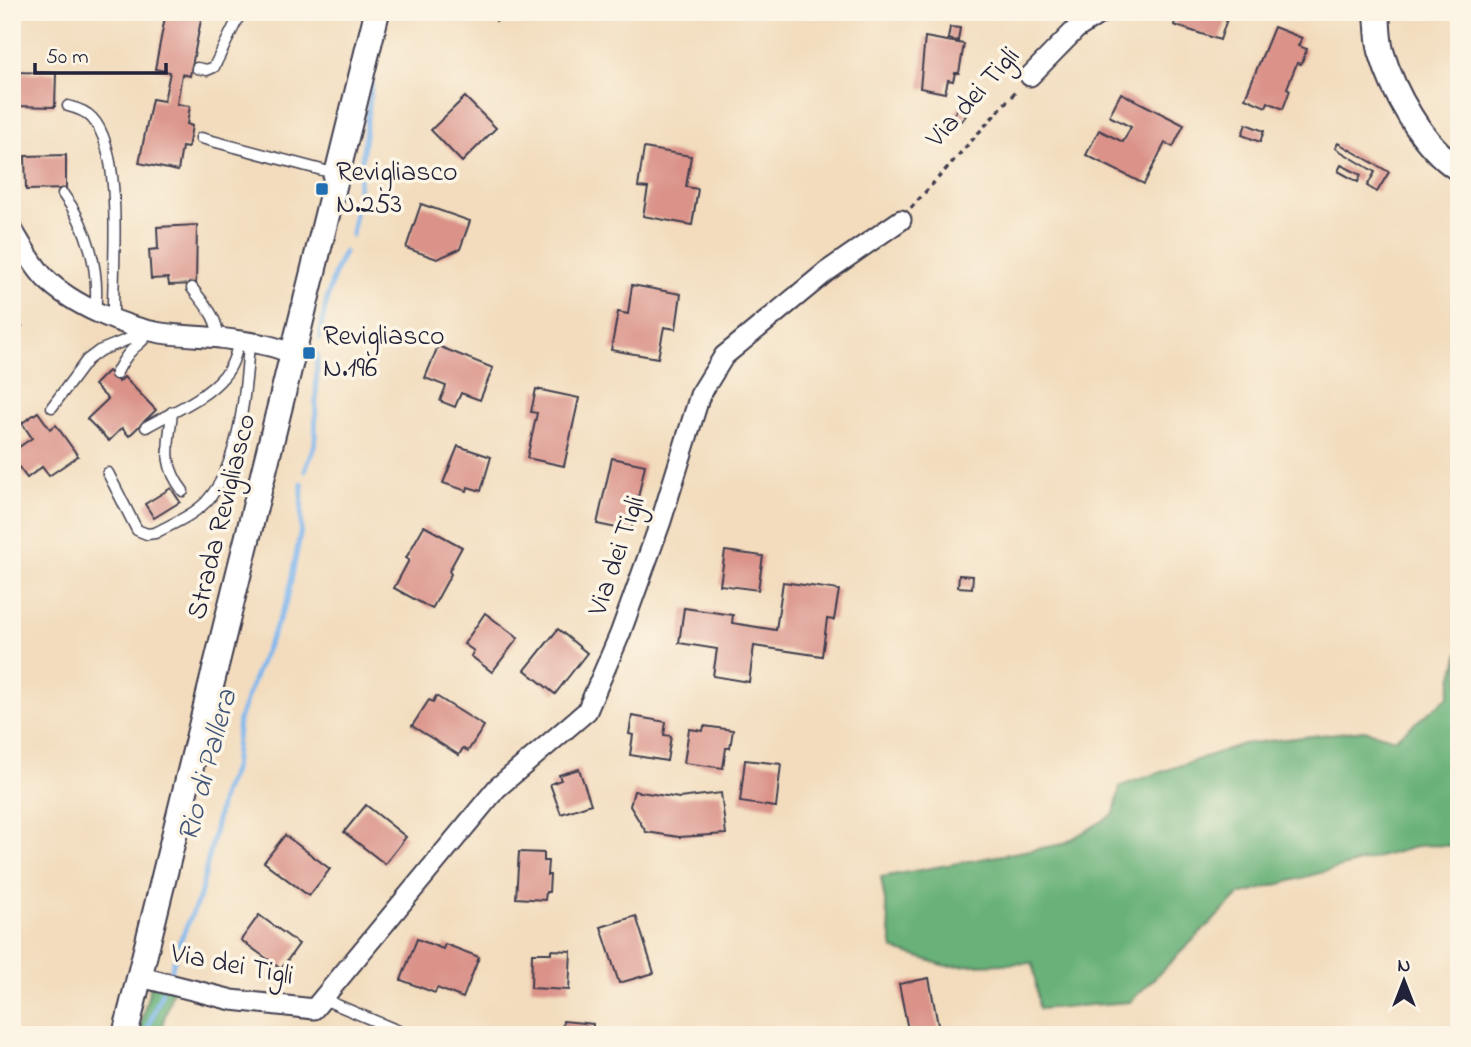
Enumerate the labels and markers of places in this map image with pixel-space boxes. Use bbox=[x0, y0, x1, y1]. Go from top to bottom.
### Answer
place label: Revigliasco N.253 bbox=[336, 153, 457, 226]
marker: Revigliasco N.253 bbox=[314, 181, 330, 197]
place label: Revigliasco N.196 bbox=[323, 317, 444, 390]
marker: Revigliasco N.196 bbox=[301, 345, 317, 361]

